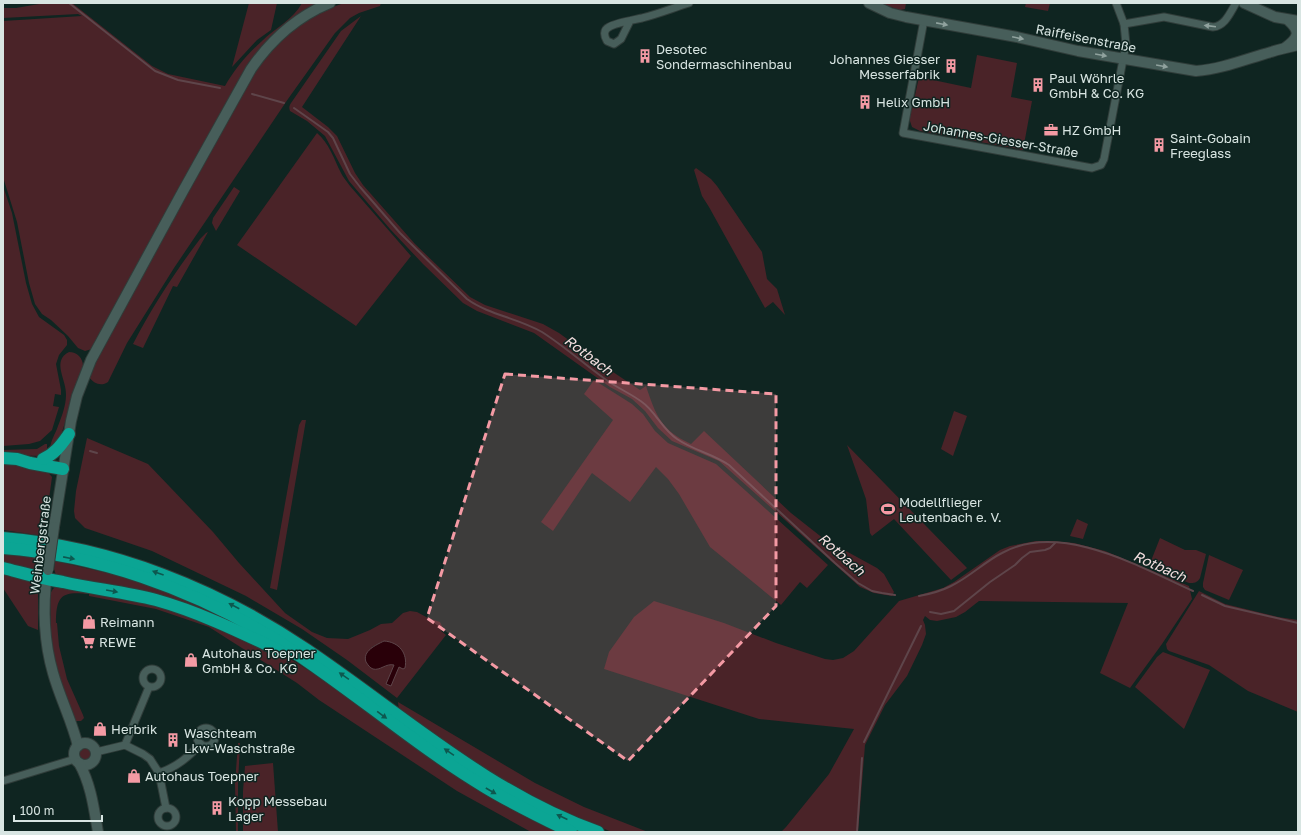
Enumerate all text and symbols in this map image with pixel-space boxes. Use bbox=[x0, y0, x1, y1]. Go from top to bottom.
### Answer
street label: Raiffeisenstraße bbox=[1034, 20, 1138, 56]
one-way arrow bbox=[936, 21, 948, 27]
one-way arrow bbox=[1203, 23, 1216, 29]
one-way arrow bbox=[1012, 35, 1024, 41]
place label: Desotec Sondermaschinenbau bbox=[656, 41, 792, 72]
building icon: Desotec Sondermaschinenbau bbox=[637, 48, 653, 64]
place label: Johannes Giesser Messerfabrik bbox=[829, 51, 941, 82]
one-way arrow bbox=[1095, 52, 1107, 58]
building icon: Johannes Giesser Messerfabrik bbox=[943, 58, 959, 74]
one-way arrow bbox=[1156, 63, 1168, 69]
place label: Paul Wöhrle GmbH & Co. KG bbox=[1049, 70, 1144, 101]
building icon: Paul Wöhrle GmbH & Co. KG bbox=[1030, 77, 1046, 93]
building icon: Helix GmbH bbox=[857, 94, 873, 110]
place label: Helix GmbH bbox=[876, 94, 950, 110]
street label: Johannes-Giesser-Straße bbox=[922, 117, 1080, 161]
office icon: HZ GmbH bbox=[1043, 122, 1059, 138]
place label: HZ GmbH bbox=[1062, 122, 1121, 138]
place label: Saint-Gobain Freeglass bbox=[1170, 130, 1251, 161]
building icon: Saint-Gobain Freeglass bbox=[1151, 137, 1167, 153]
water label: Rotbach bbox=[561, 331, 618, 380]
place label: Modellflieger Leutenbach e. V. bbox=[899, 494, 1002, 525]
street label: Weinbergstraße bbox=[26, 495, 54, 595]
sports icon: Modellflieger Leutenbach e. V. bbox=[880, 501, 896, 517]
water label: Rotbach bbox=[815, 529, 870, 580]
water label: Rotbach bbox=[1131, 547, 1190, 586]
one-way arrow bbox=[63, 555, 75, 561]
one-way arrow bbox=[152, 570, 164, 576]
one-way arrow bbox=[106, 588, 119, 594]
one-way arrow bbox=[229, 603, 240, 609]
shop icon: Reimann bbox=[81, 614, 97, 630]
place label: Reimann bbox=[100, 614, 155, 630]
supermarket icon: REWE bbox=[80, 634, 96, 650]
place label: REWE bbox=[99, 634, 136, 650]
place label: Autohaus Toepner GmbH & Co. KG bbox=[202, 645, 316, 676]
shop icon: Autohaus Toepner GmbH & Co. KG bbox=[183, 652, 199, 668]
one-way arrow bbox=[339, 672, 349, 680]
one-way arrow bbox=[376, 711, 387, 720]
shop icon: Herbrik bbox=[92, 721, 108, 737]
place label: Herbrik bbox=[111, 721, 158, 737]
place label: Waschteam Lkw-Waschstraße bbox=[184, 725, 295, 756]
building icon: Waschteam Lkw-Waschstraße bbox=[165, 732, 181, 748]
one-way arrow bbox=[444, 748, 454, 756]
shop icon: Autohaus Toepner bbox=[126, 768, 142, 784]
place label: Autohaus Toepner bbox=[145, 768, 259, 784]
one-way arrow bbox=[485, 787, 497, 794]
place label: Kopp Messebau Lager bbox=[228, 793, 327, 824]
scale bar bbox=[14, 797, 102, 823]
building icon: Kopp Messebau Lager bbox=[209, 800, 225, 816]
text: 100 m bbox=[20, 803, 54, 818]
one-way arrow bbox=[556, 814, 567, 820]

